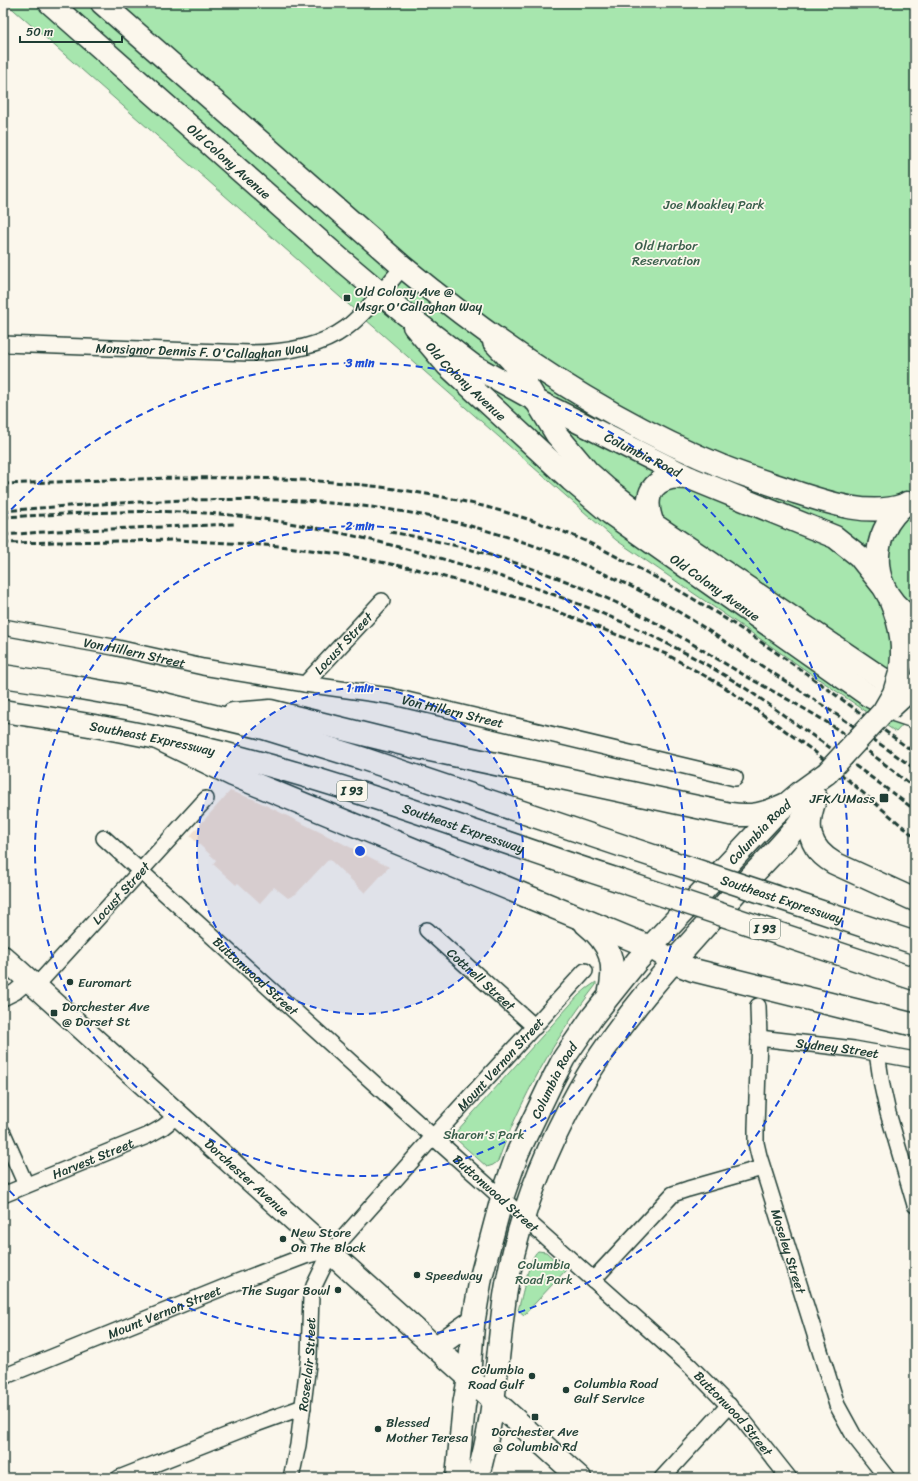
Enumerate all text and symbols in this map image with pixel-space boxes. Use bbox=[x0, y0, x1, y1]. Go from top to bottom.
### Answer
scale bar bbox=[20, 18, 122, 44]
text: 50 m bbox=[26, 21, 53, 43]
street label: Old Colony Avenue bbox=[182, 117, 277, 205]
park label: Joe Moakley Park bbox=[663, 193, 764, 216]
park label: Old Harbor Reservation bbox=[632, 234, 700, 272]
place label: Old Colony Ave @ Msgr O'Callaghan Way bbox=[355, 280, 483, 318]
marker: Old Colony Ave @ Msgr O'Callaghan Way bbox=[342, 293, 352, 303]
street label: Monsignor Dennis F. O'Callaghan Way bbox=[95, 335, 311, 365]
street label: Old Colony Avenue bbox=[420, 336, 512, 427]
text: 3 min bbox=[345, 352, 375, 374]
street label: Columbia Road bbox=[600, 425, 686, 484]
text: 2 min bbox=[344, 515, 375, 537]
street label: Old Colony Avenue bbox=[665, 547, 765, 627]
street label: Locust Street bbox=[308, 606, 379, 680]
street label: Von Hillern Street bbox=[82, 630, 188, 674]
text: 1 min bbox=[346, 677, 374, 699]
street label: Von Hillern Street bbox=[400, 688, 506, 734]
street label: Southeast Expressway bbox=[88, 714, 218, 762]
road number: I 93 bbox=[337, 781, 367, 801]
place label: JFK/UMass bbox=[809, 787, 875, 810]
marker: JFK/UMass bbox=[878, 792, 890, 804]
street label: Columbia Road bbox=[722, 793, 797, 870]
street label: Southeast Expressway bbox=[399, 796, 528, 860]
centre of rings bbox=[353, 844, 367, 858]
street label: Locust Street bbox=[86, 855, 156, 930]
street label: Southeast Expressway bbox=[718, 868, 846, 930]
road number: I 93 bbox=[750, 919, 780, 939]
street label: Buttonwood Street bbox=[208, 931, 304, 1022]
street label: Cottrell Street bbox=[442, 941, 522, 1017]
place label: Euromart bbox=[78, 971, 132, 994]
marker: Euromart bbox=[65, 977, 75, 987]
place label: Dorchester Ave @ Dorset St bbox=[62, 995, 150, 1033]
marker: Dorchester Ave @ Dorset St bbox=[49, 1008, 59, 1018]
street label: Mount Vernon Street bbox=[451, 1011, 550, 1116]
street label: Sydney Street bbox=[795, 1031, 881, 1065]
street label: Columbia Road bbox=[524, 1036, 584, 1123]
park label: Sharon's Park bbox=[443, 1123, 525, 1146]
street label: Harvest Street bbox=[48, 1131, 137, 1185]
street label: Dorchester Avenue bbox=[199, 1133, 295, 1222]
street label: Buttonwood Street bbox=[448, 1148, 545, 1239]
street label: Moseley Street bbox=[765, 1206, 813, 1297]
place label: New Store On The Block bbox=[291, 1221, 366, 1259]
marker: New Store On The Block bbox=[278, 1234, 288, 1244]
park label: Columbia Road Park bbox=[515, 1253, 573, 1291]
place label: Speedway bbox=[425, 1264, 483, 1287]
marker: Speedway bbox=[412, 1270, 422, 1280]
street label: Mount Vernon Street bbox=[104, 1278, 225, 1345]
place label: The Sugar Bowl bbox=[241, 1279, 330, 1302]
marker: The Sugar Bowl bbox=[333, 1285, 343, 1295]
street label: Roseclair Street bbox=[291, 1317, 322, 1412]
place label: Columbia Road Gulf bbox=[468, 1358, 525, 1396]
street label: Buttonwood Street bbox=[689, 1365, 779, 1462]
marker: Columbia Road Gulf bbox=[527, 1371, 537, 1381]
place label: Columbia Road Gulf Service bbox=[574, 1372, 659, 1410]
marker: Columbia Road Gulf Service bbox=[561, 1385, 571, 1395]
place label: Blessed Mother Teresa bbox=[386, 1411, 468, 1449]
marker: Dorchester Ave @ Columbia Rd bbox=[530, 1412, 540, 1422]
place label: Dorchester Ave @ Columbia Rd bbox=[491, 1420, 579, 1458]
marker: Blessed Mother Teresa bbox=[373, 1424, 383, 1434]

